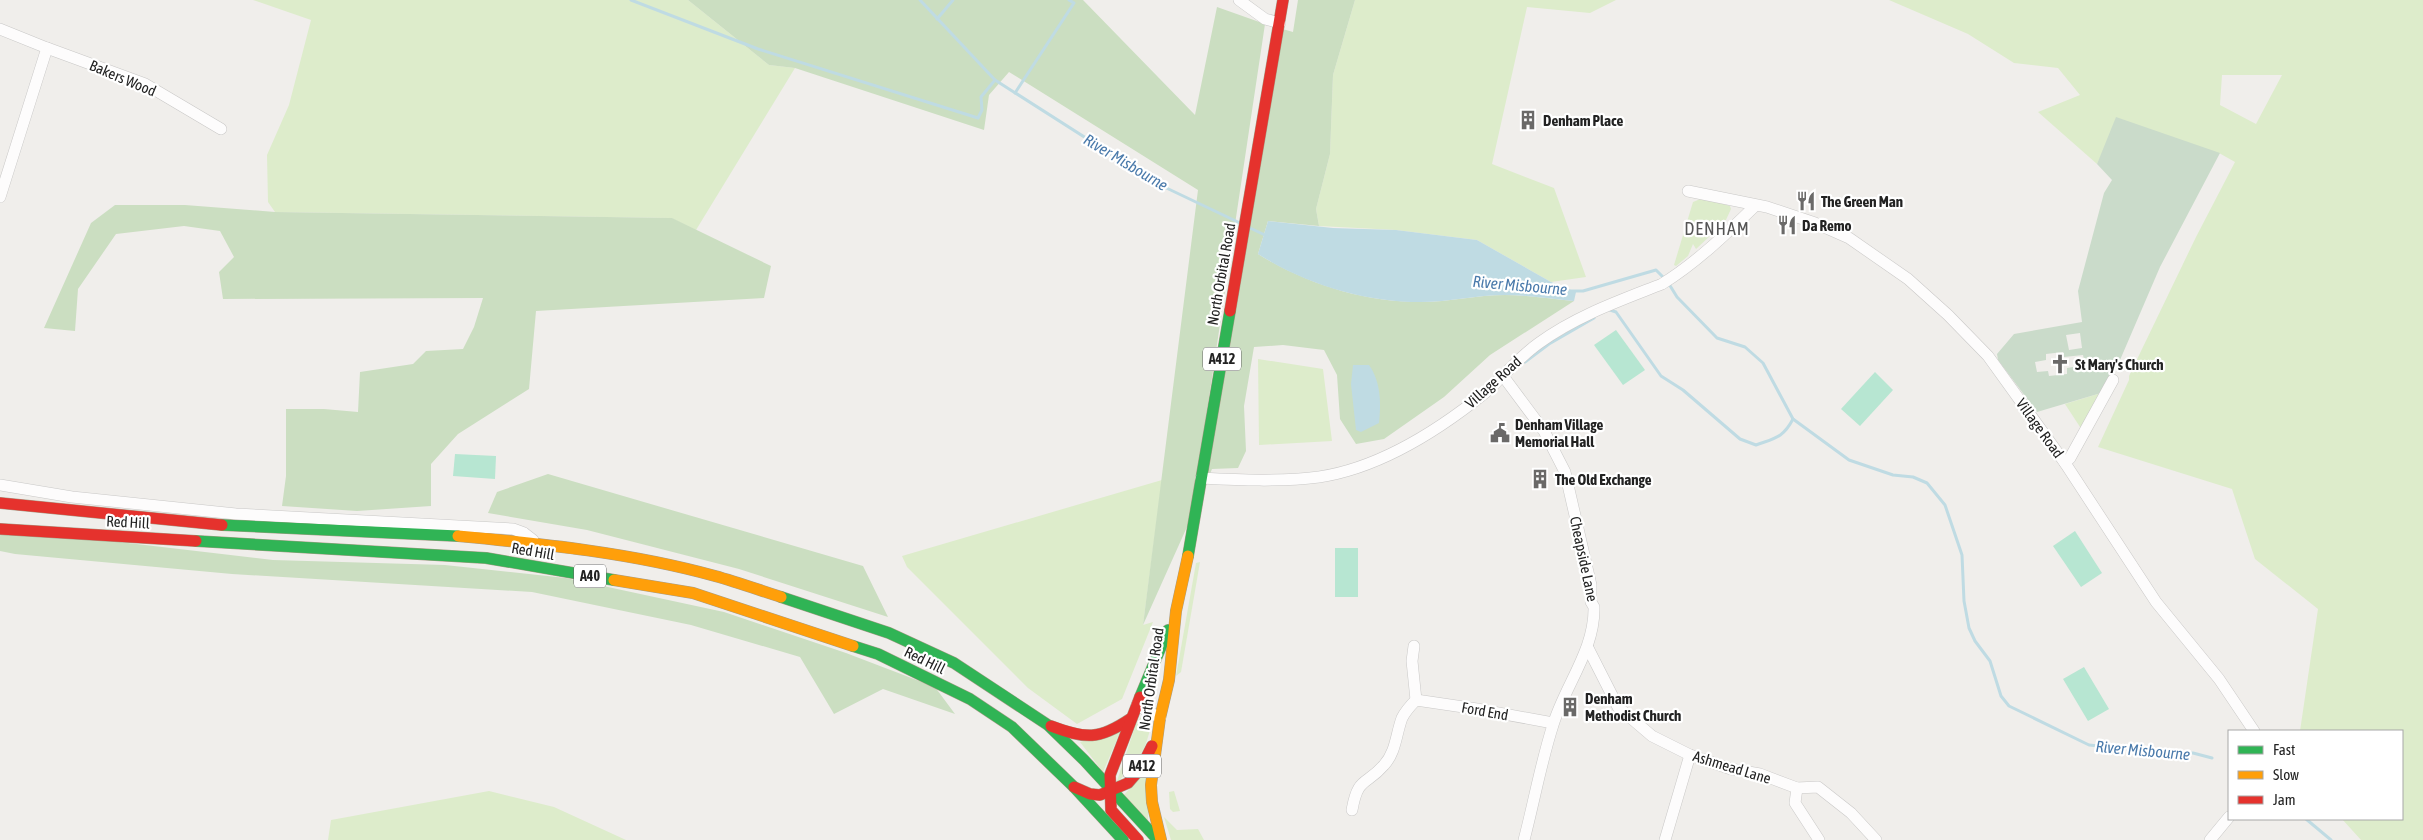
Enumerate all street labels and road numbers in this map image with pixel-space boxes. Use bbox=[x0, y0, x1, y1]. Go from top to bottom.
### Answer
street label: Bakers Wood bbox=[87, 56, 159, 100]
street label: North Orbital Road bbox=[1204, 222, 1238, 326]
road number: A412 bbox=[1203, 348, 1241, 370]
street label: Village Road bbox=[1462, 352, 1524, 412]
street label: Village Road bbox=[2013, 395, 2067, 461]
street label: Red Hill bbox=[106, 512, 150, 532]
street label: Cheapside Lane bbox=[1567, 515, 1601, 603]
street label: Red Hill bbox=[510, 539, 556, 563]
road number: A40 bbox=[574, 564, 606, 588]
street label: North Orbital Road bbox=[1135, 627, 1167, 731]
street label: Red Hill bbox=[902, 643, 948, 677]
street label: Ford End bbox=[1460, 699, 1510, 723]
street label: Ashmead Lane bbox=[1691, 747, 1773, 787]
road number: A412 bbox=[1123, 754, 1161, 778]

